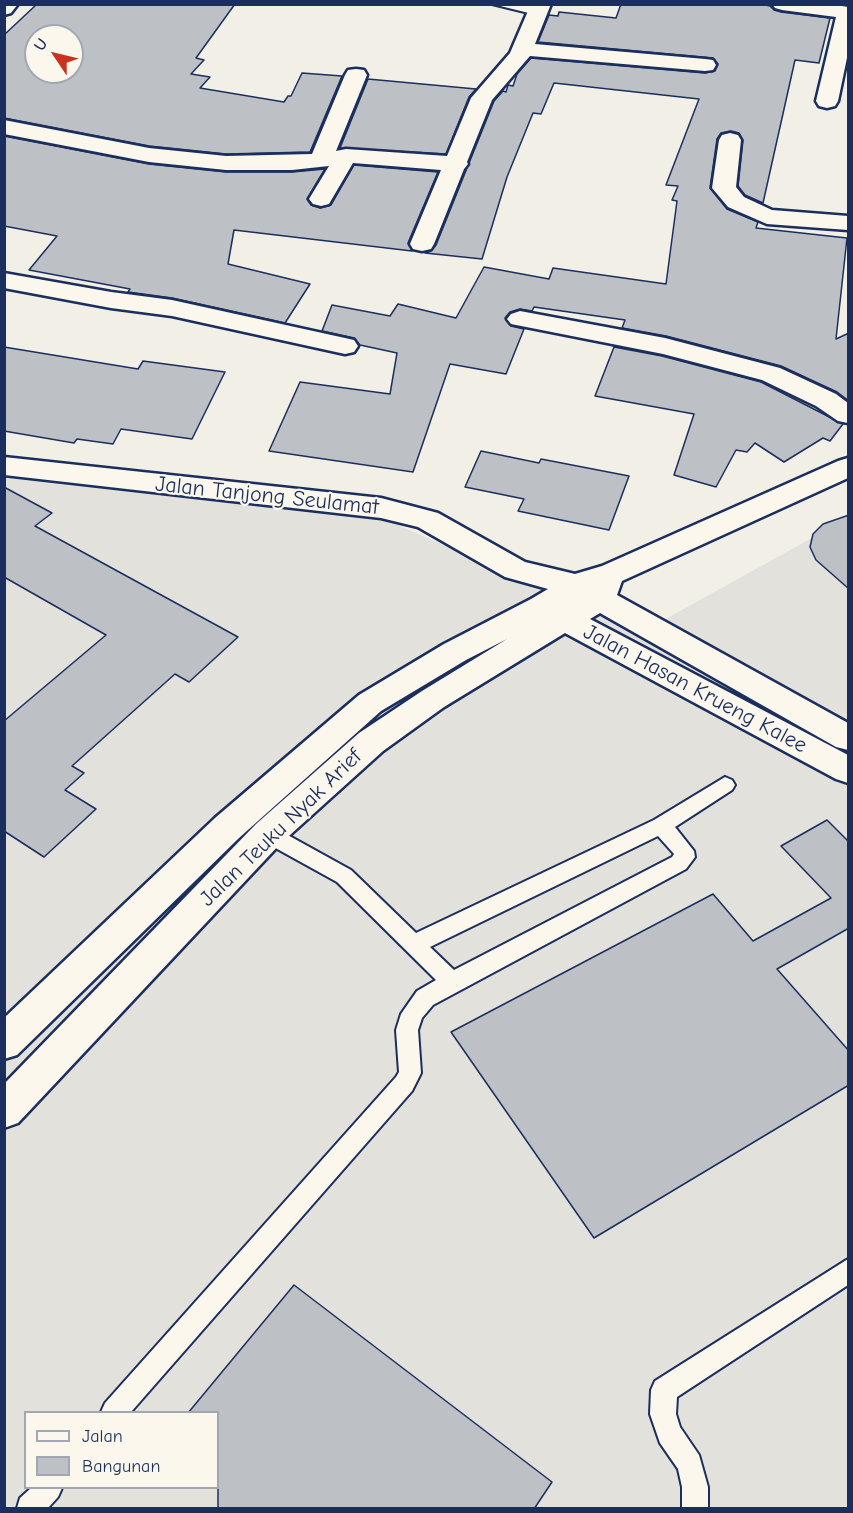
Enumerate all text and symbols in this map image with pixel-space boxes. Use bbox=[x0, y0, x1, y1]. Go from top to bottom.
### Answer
north arrow bbox=[24, 24, 84, 84]
text: U bbox=[30, 35, 51, 54]
street label: Jalan Tanjong Seulamat bbox=[154, 471, 380, 521]
street label: Jalan Hasan Krueng Kalee bbox=[579, 619, 811, 759]
street label: Jalan Teuku Nyak Arief bbox=[194, 744, 368, 912]
legend bbox=[24, 1411, 219, 1489]
text: Jalan bbox=[82, 1426, 123, 1447]
text: Bangunan bbox=[82, 1456, 160, 1477]

